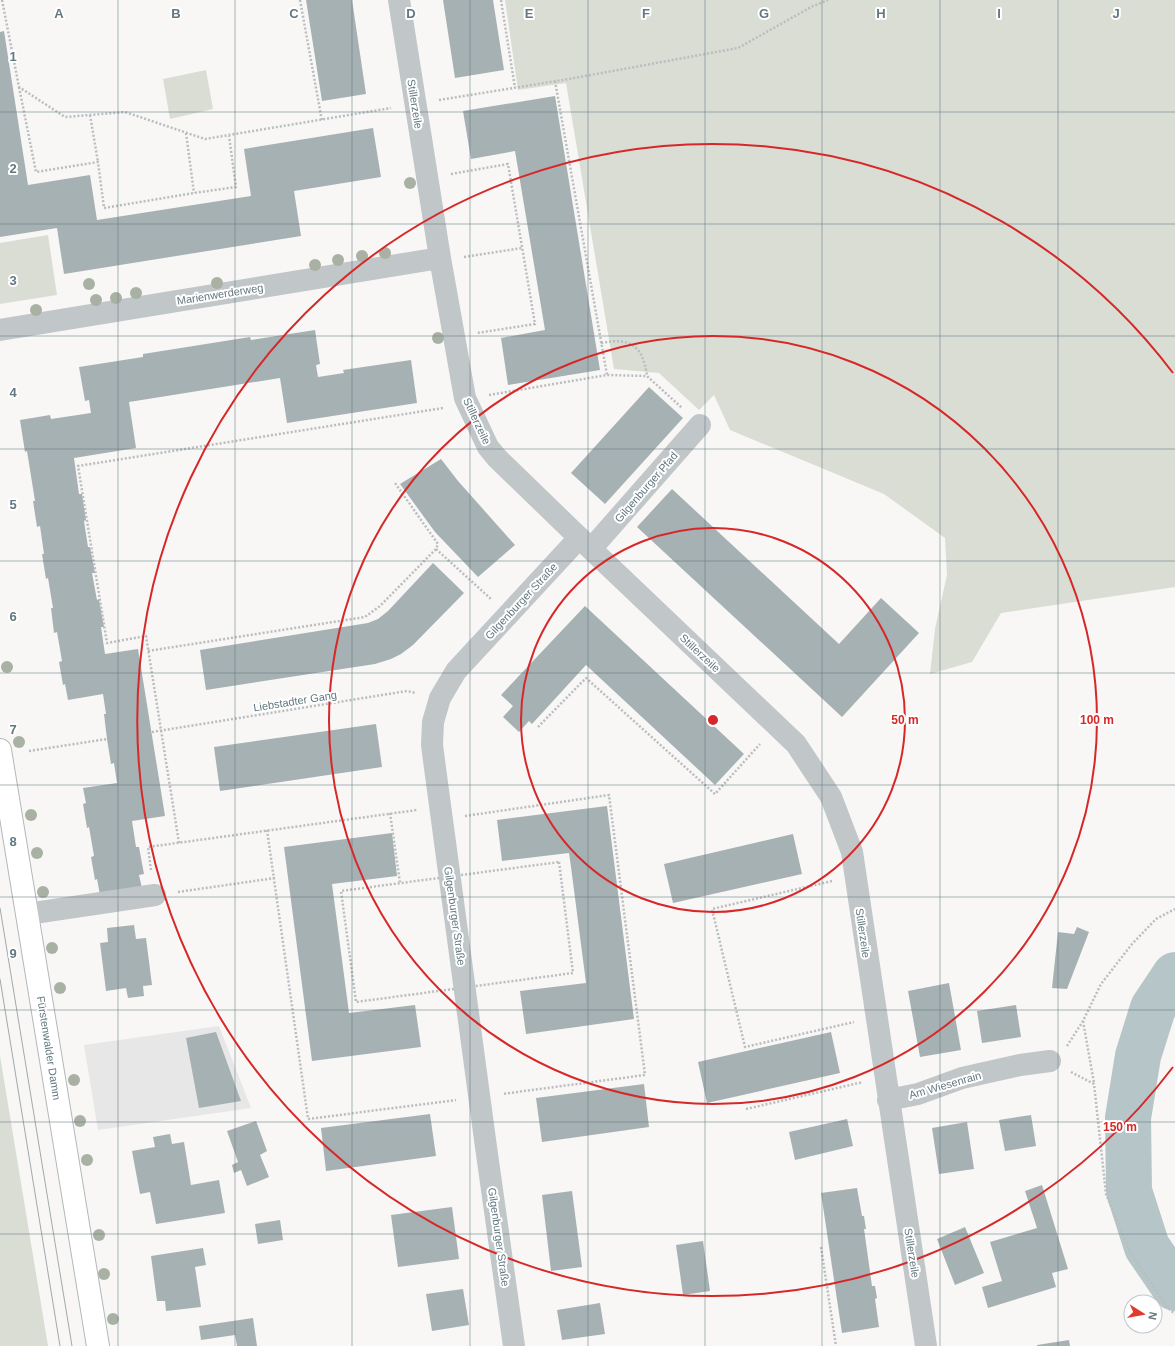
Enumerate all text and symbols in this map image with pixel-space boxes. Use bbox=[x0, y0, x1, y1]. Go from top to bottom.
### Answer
text: A bbox=[54, 6, 64, 21]
text: B bbox=[171, 6, 181, 21]
text: C bbox=[289, 6, 299, 21]
text: D bbox=[406, 6, 416, 21]
text: E bbox=[525, 6, 534, 21]
text: F bbox=[642, 6, 650, 21]
text: G bbox=[759, 6, 769, 21]
text: H bbox=[876, 6, 886, 21]
text: I bbox=[997, 6, 1001, 21]
text: J bbox=[1112, 6, 1120, 21]
text: 1 bbox=[9, 49, 17, 64]
street label: Stillerzeile bbox=[405, 78, 425, 130]
text: 2 bbox=[9, 161, 17, 176]
text: 3 bbox=[9, 273, 17, 288]
street label: Marienwerderweg bbox=[176, 281, 264, 307]
text: 4 bbox=[9, 385, 17, 400]
street label: Stillerzeile bbox=[461, 396, 493, 446]
street label: Gilgenburger Pfad bbox=[612, 449, 680, 525]
text: 5 bbox=[9, 497, 17, 512]
street label: Gilgenburger Straße bbox=[483, 560, 559, 642]
text: 6 bbox=[9, 609, 17, 624]
street label: Stillerzeile bbox=[678, 632, 722, 674]
street label: Liebstadter Gang bbox=[252, 688, 338, 714]
centre of rings bbox=[706, 713, 720, 727]
text: 50 m bbox=[891, 713, 919, 727]
text: 100 m bbox=[1080, 713, 1114, 727]
text: 7 bbox=[9, 722, 17, 737]
text: 8 bbox=[9, 834, 17, 849]
street label: Gilgenburger Straße bbox=[442, 866, 468, 966]
street label: Stillerzeile bbox=[854, 907, 872, 959]
text: 9 bbox=[9, 946, 17, 961]
street label: Fürstenwalder Damm bbox=[35, 995, 63, 1101]
street label: Am Wiesenrain bbox=[908, 1069, 982, 1101]
text: 150 m bbox=[1103, 1120, 1137, 1134]
street label: Gilgenburger Straße bbox=[486, 1187, 512, 1287]
street label: Stillerzeile bbox=[902, 1227, 922, 1279]
north arrow bbox=[1123, 1294, 1163, 1334]
text: N bbox=[1146, 1311, 1159, 1321]

